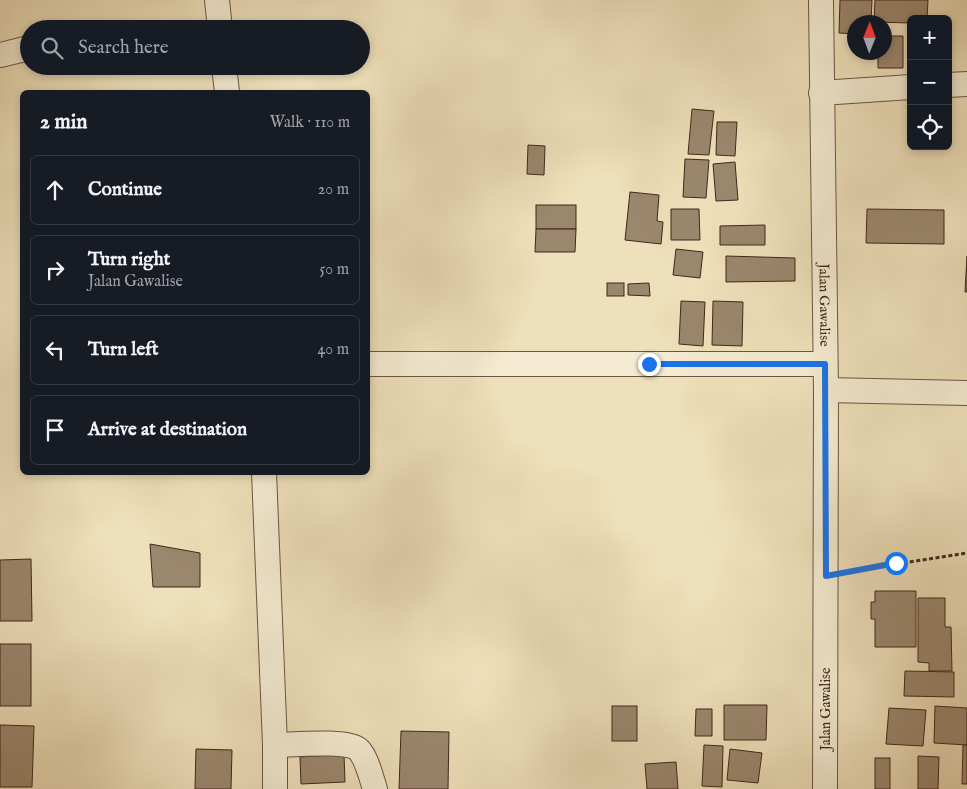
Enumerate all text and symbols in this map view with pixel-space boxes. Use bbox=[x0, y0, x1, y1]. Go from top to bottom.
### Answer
north arrow bbox=[847, 15, 892, 60]
map controls bbox=[907, 15, 952, 150]
button: + bbox=[907, 15, 952, 60]
search box bbox=[20, 20, 370, 75]
icon: search bbox=[38, 34, 66, 62]
text: Search here bbox=[78, 36, 169, 60]
button: − bbox=[907, 60, 952, 105]
button: locate bbox=[907, 105, 952, 150]
text: 2 min bbox=[40, 109, 87, 136]
text: Walk · 110 m bbox=[270, 113, 350, 133]
icon: ahead bbox=[41, 176, 69, 204]
text: Continue bbox=[88, 178, 162, 202]
text: 20 m bbox=[318, 180, 349, 200]
text: Turn right bbox=[88, 248, 170, 272]
icon: right bbox=[41, 256, 69, 284]
text: 50 m bbox=[320, 260, 349, 280]
street label: Jalan Gawalise bbox=[814, 261, 833, 347]
text: Jalan Gawalise bbox=[88, 272, 183, 292]
icon: left bbox=[41, 336, 69, 364]
text: Turn left bbox=[88, 338, 159, 362]
text: 40 m bbox=[317, 340, 349, 360]
route end bbox=[638, 353, 661, 376]
icon: arrive bbox=[41, 416, 69, 444]
text: Arrive at destination bbox=[88, 418, 247, 442]
route start bbox=[885, 552, 908, 575]
street label: Jalan Gawalise bbox=[817, 667, 835, 752]

